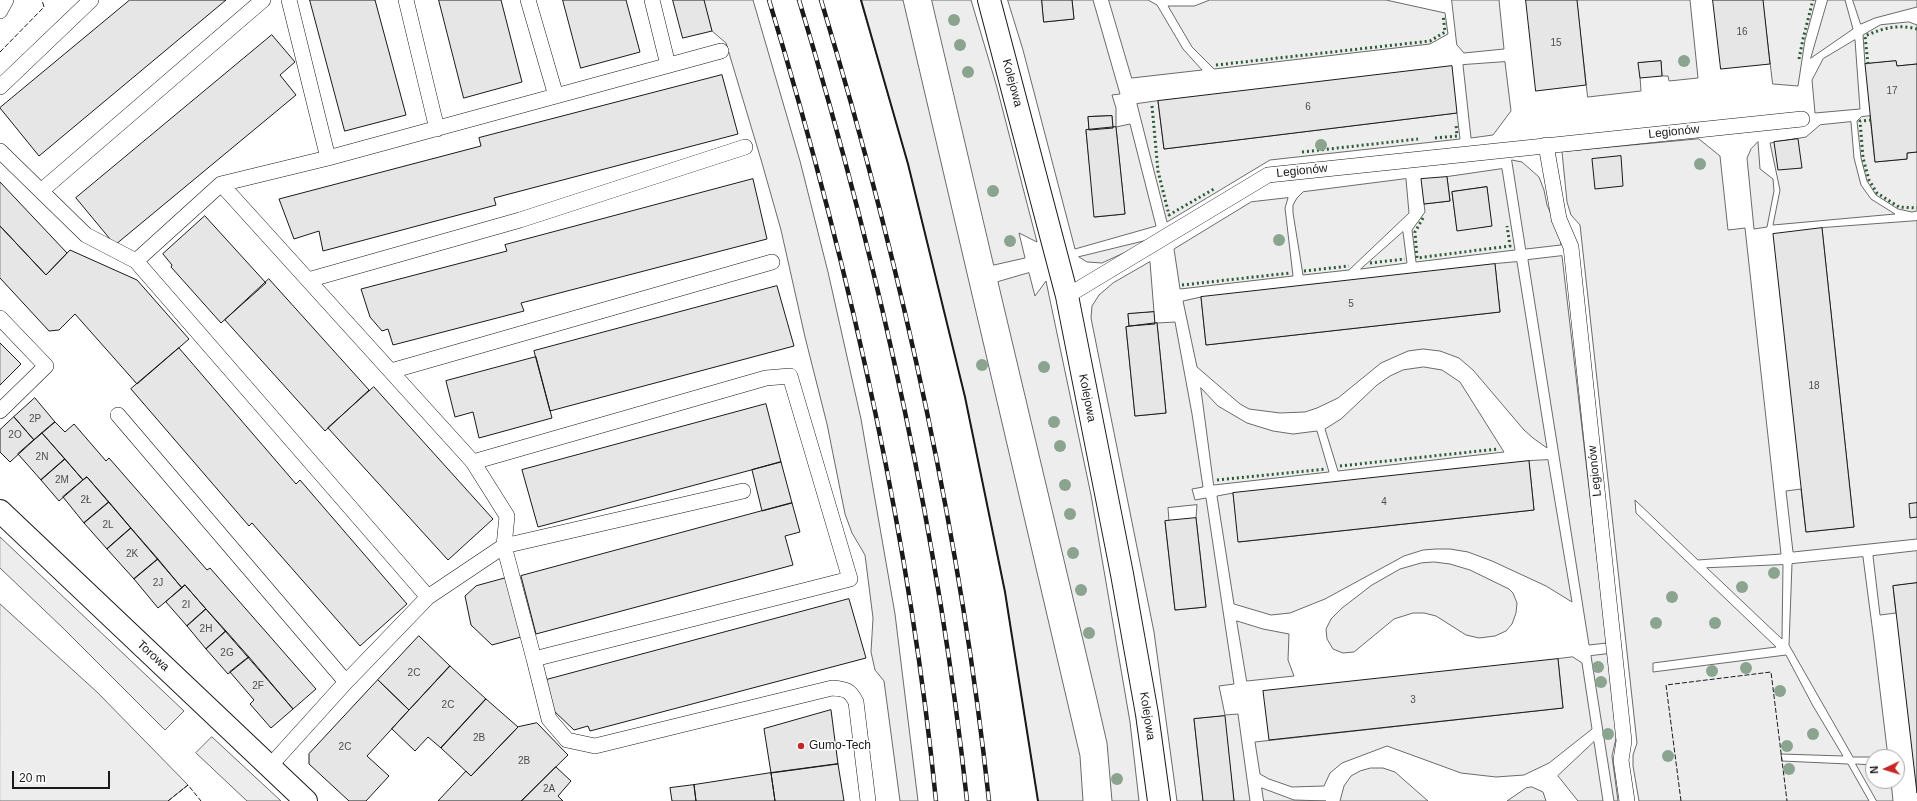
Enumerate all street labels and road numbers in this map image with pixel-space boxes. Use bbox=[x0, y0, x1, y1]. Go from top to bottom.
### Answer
street label: Kolejowa bbox=[999, 58, 1025, 108]
street label: Legionów bbox=[1648, 122, 1700, 142]
street label: Legionów bbox=[1276, 161, 1328, 181]
street label: Kolejowa bbox=[1075, 373, 1099, 423]
street label: Legionów bbox=[1585, 445, 1605, 497]
street label: Torowa bbox=[134, 638, 172, 674]
street label: Kolejowa bbox=[1136, 691, 1158, 741]

